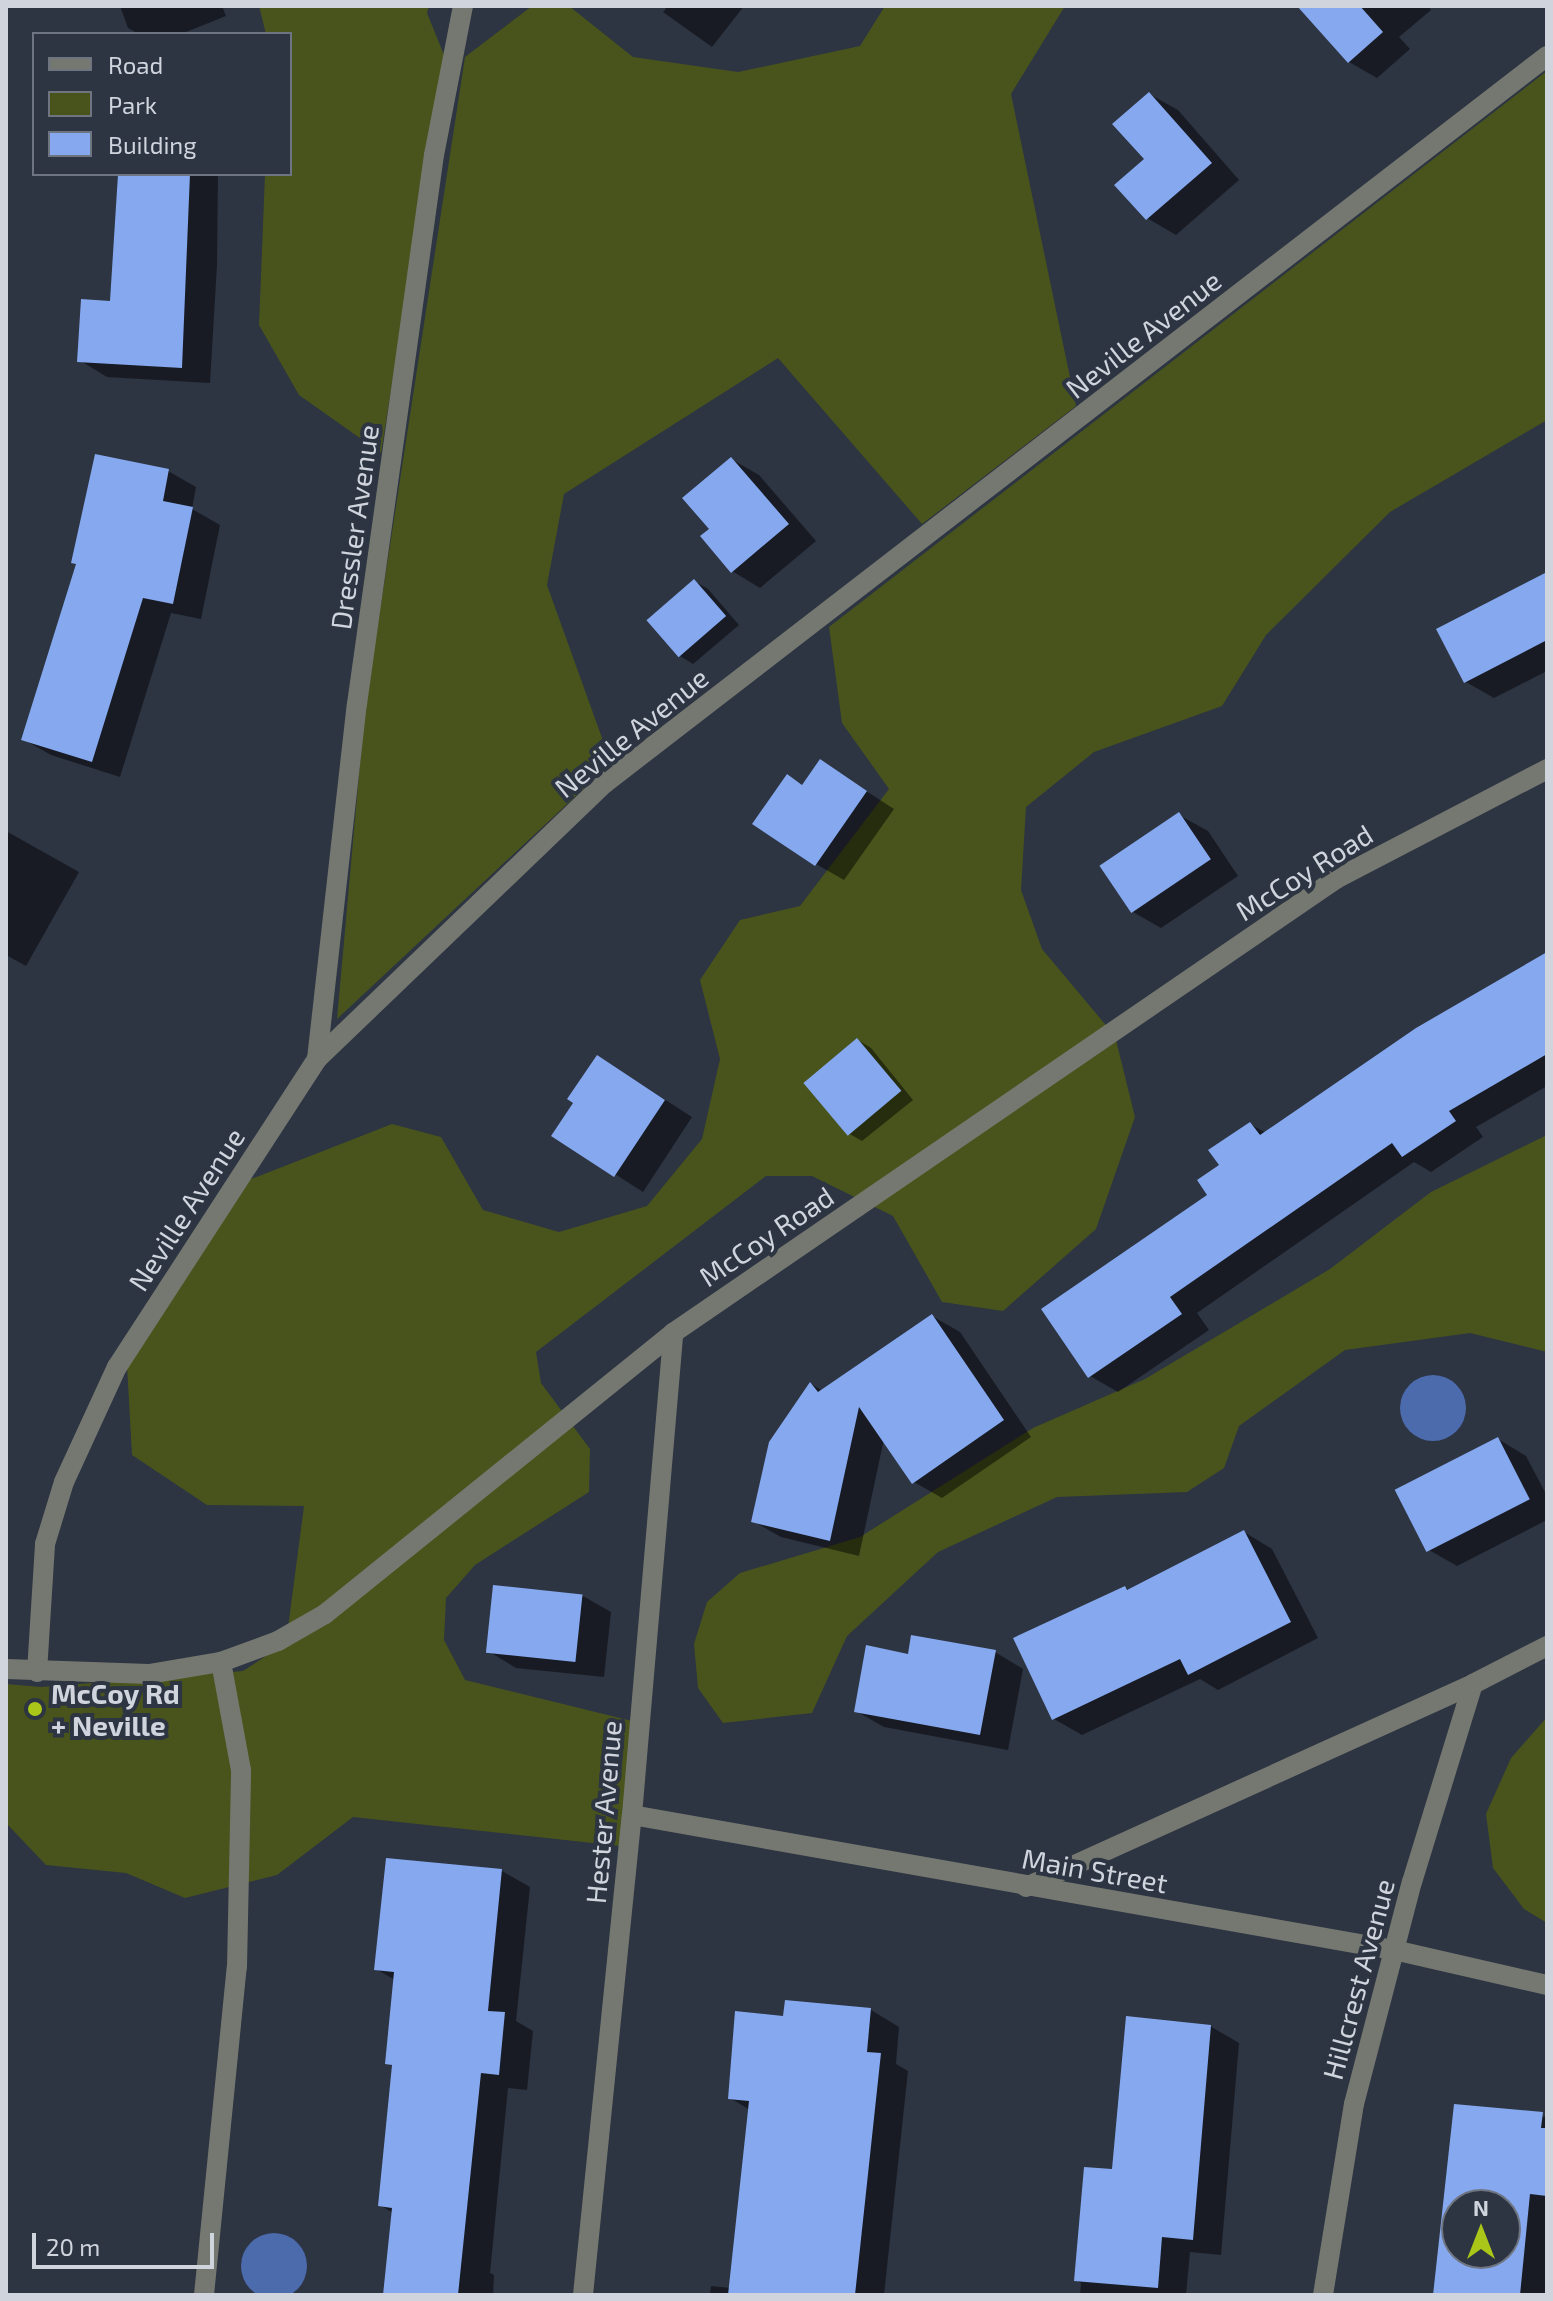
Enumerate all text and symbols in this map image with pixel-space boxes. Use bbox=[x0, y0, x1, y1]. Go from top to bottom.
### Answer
legend bbox=[32, 32, 292, 176]
text: Road bbox=[108, 50, 163, 79]
text: Park bbox=[108, 90, 157, 119]
text: Building bbox=[108, 130, 197, 159]
street label: Neville Avenue bbox=[1058, 263, 1228, 405]
street label: Dressler Avenue bbox=[323, 422, 385, 632]
street label: Neville Avenue bbox=[547, 660, 715, 804]
street label: McCoy Road bbox=[1229, 817, 1379, 927]
street label: Neville Avenue bbox=[121, 1121, 251, 1297]
street label: McCoy Road bbox=[692, 1179, 840, 1293]
place label: McCoy Rd + Neville bbox=[51, 1676, 180, 1742]
marker: McCoy Rd + Neville bbox=[26, 1700, 44, 1718]
street label: Hester Avenue bbox=[578, 1718, 628, 1906]
street label: Main Street bbox=[1020, 1841, 1170, 1899]
street label: Hillcrest Avenue bbox=[1315, 1875, 1401, 2083]
north arrow bbox=[1441, 2189, 1521, 2269]
text: N bbox=[1473, 2194, 1489, 2220]
scale bar bbox=[36, 2217, 218, 2267]
text: 20 m bbox=[46, 2232, 100, 2261]

